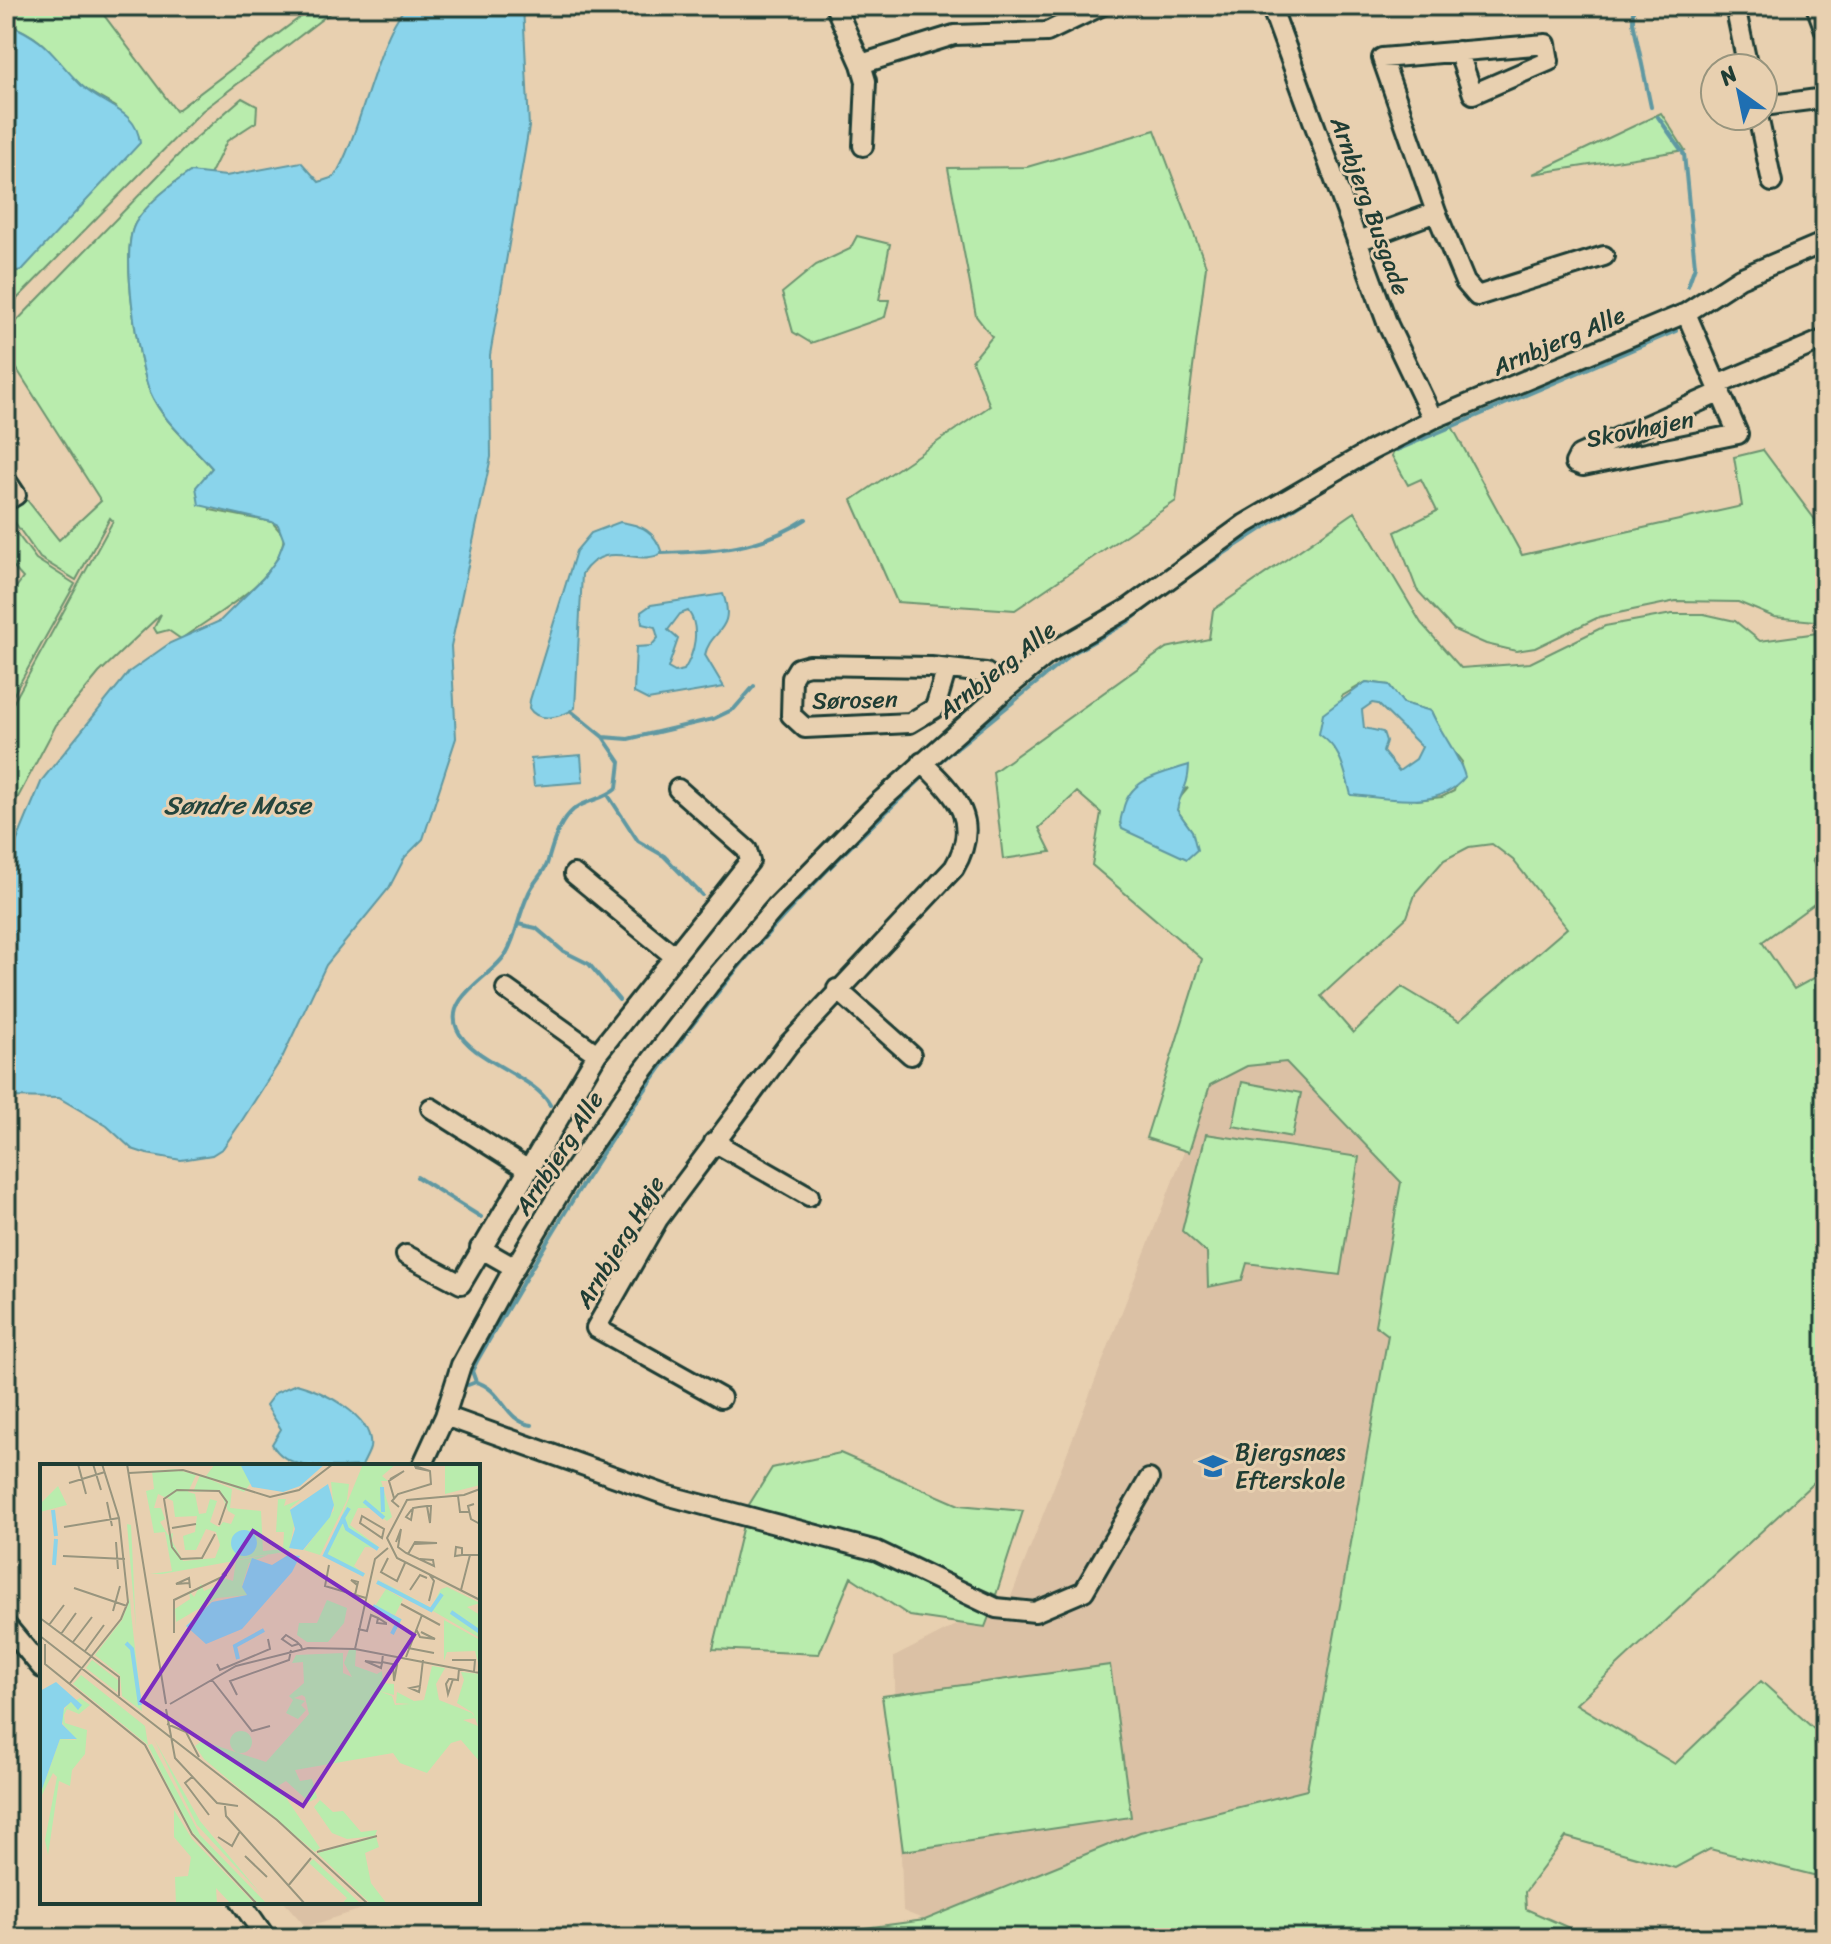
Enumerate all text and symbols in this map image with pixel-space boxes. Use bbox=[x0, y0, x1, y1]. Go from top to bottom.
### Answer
north arrow bbox=[1699, 52, 1779, 132]
text: N bbox=[1711, 55, 1746, 97]
street label: Arnbjerg Busgade bbox=[1318, 110, 1422, 301]
street label: Arnbjerg Alle bbox=[1485, 294, 1632, 388]
street label: Skovhøjen bbox=[1582, 398, 1698, 460]
street label: Arnbjerg Alle bbox=[928, 610, 1066, 731]
street label: Sørosen bbox=[812, 678, 898, 722]
water label: Søndre Mose bbox=[164, 782, 313, 828]
street label: Arnbjerg Alle bbox=[502, 1082, 615, 1225]
street label: Arnbjerg Høje bbox=[563, 1167, 676, 1318]
place label: Bjergsnæs Efterskole bbox=[1235, 1431, 1346, 1501]
school or university icon: Bjergsnæs Efterskole bbox=[1198, 1451, 1228, 1481]
inset map bbox=[40, 1464, 480, 1904]

